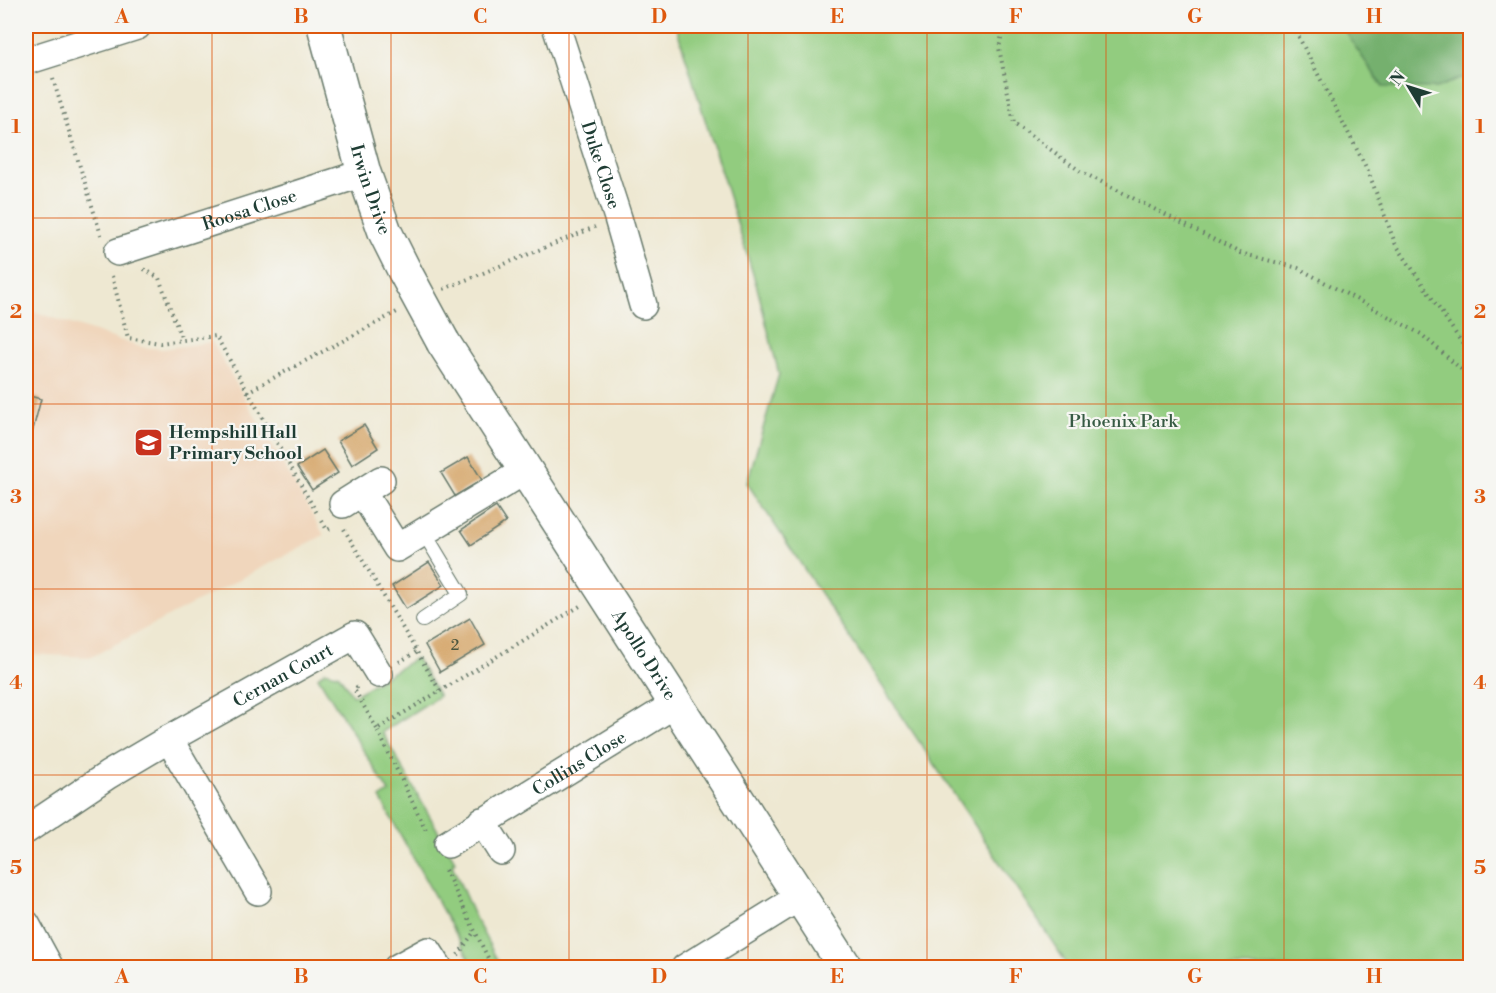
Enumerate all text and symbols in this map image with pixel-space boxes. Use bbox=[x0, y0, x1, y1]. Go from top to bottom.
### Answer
text: A bbox=[114, 5, 130, 30]
text: B bbox=[293, 5, 309, 30]
text: C bbox=[473, 5, 487, 30]
text: D bbox=[651, 5, 667, 30]
text: E bbox=[830, 5, 844, 30]
text: F bbox=[1009, 5, 1023, 30]
text: G bbox=[1187, 5, 1203, 30]
text: H bbox=[1366, 5, 1383, 30]
north arrow bbox=[1379, 57, 1439, 117]
text: N bbox=[1386, 67, 1410, 90]
text: 1 bbox=[11, 115, 21, 140]
text: 1 bbox=[1475, 115, 1485, 140]
street label: Duke Close bbox=[575, 118, 625, 212]
street label: Irwin Drive bbox=[345, 142, 396, 238]
street label: Roosa Close bbox=[199, 184, 300, 236]
text: 2 bbox=[10, 300, 22, 325]
text: 2 bbox=[1474, 300, 1486, 325]
park label: Phoenix Park bbox=[1068, 410, 1179, 433]
place label: Hempshill Hall Primary School bbox=[169, 421, 303, 465]
school or university icon: Hempshill Hall Primary School bbox=[132, 426, 164, 458]
text: 3 bbox=[10, 485, 22, 510]
text: 3 bbox=[1474, 485, 1486, 510]
street label: Apollo Drive bbox=[606, 605, 682, 705]
house number: 2 bbox=[451, 636, 459, 655]
street label: Cernan Court bbox=[229, 638, 338, 713]
text: 4 bbox=[9, 671, 23, 696]
text: 4 bbox=[1473, 671, 1487, 696]
street label: Collins Close bbox=[528, 726, 631, 801]
text: 5 bbox=[10, 856, 22, 881]
text: 5 bbox=[1474, 856, 1486, 881]
text: A bbox=[114, 965, 130, 990]
text: B bbox=[293, 965, 309, 990]
text: C bbox=[473, 965, 487, 990]
text: D bbox=[651, 965, 667, 990]
text: E bbox=[830, 965, 844, 990]
text: F bbox=[1009, 965, 1023, 990]
text: G bbox=[1187, 965, 1203, 990]
text: H bbox=[1366, 965, 1383, 990]

